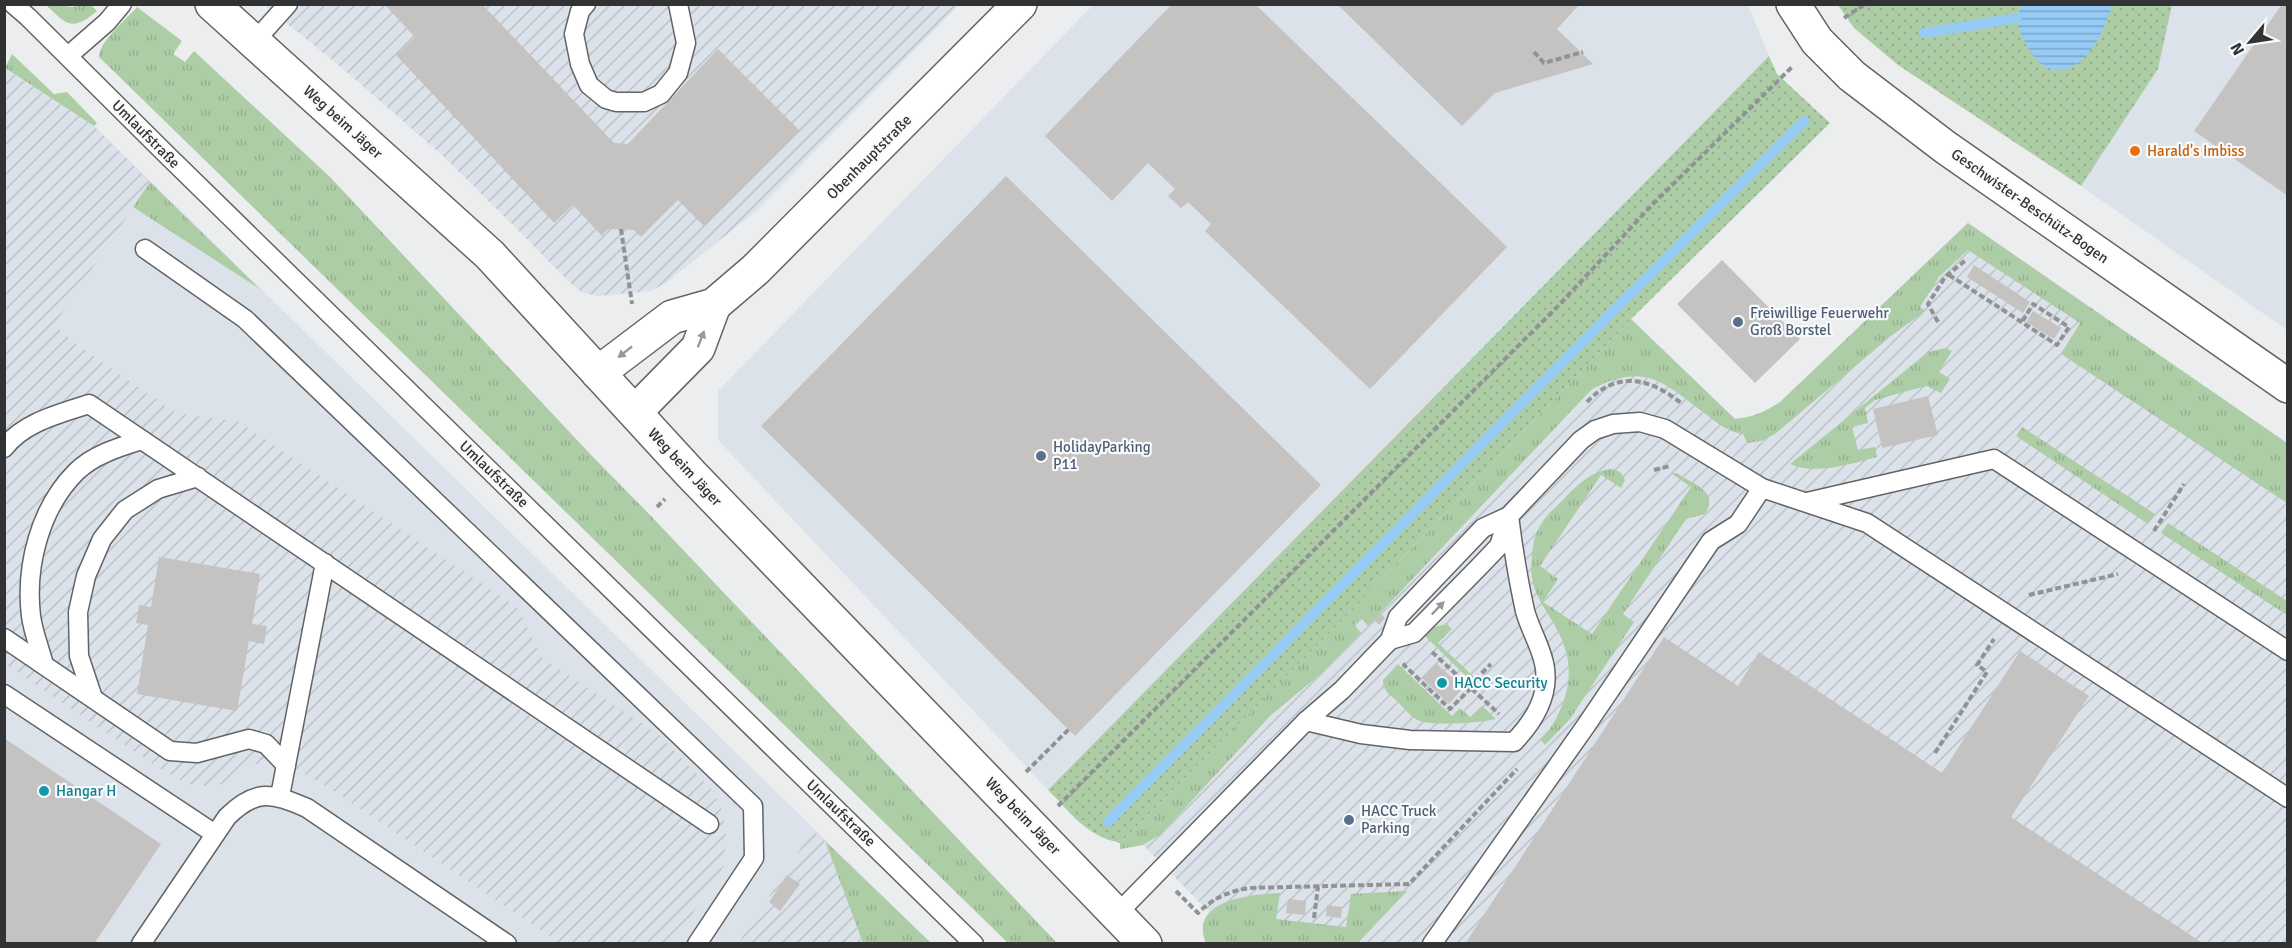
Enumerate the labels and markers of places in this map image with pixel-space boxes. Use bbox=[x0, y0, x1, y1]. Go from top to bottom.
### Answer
place label: Harald's Imbiss bbox=[2147, 142, 2245, 160]
marker: Harald's Imbiss bbox=[2128, 144, 2142, 158]
place label: Freiwillige Feuerwehr Groß Borstel bbox=[1750, 304, 1889, 339]
marker: Freiwillige Feuerwehr Groß Borstel bbox=[1731, 315, 1745, 329]
place label: HolidayParking P11 bbox=[1053, 438, 1151, 473]
marker: HolidayParking P11 bbox=[1034, 449, 1048, 463]
place label: HACC Security bbox=[1454, 674, 1548, 692]
marker: HACC Security bbox=[1435, 676, 1449, 690]
place label: Hangar H bbox=[56, 782, 116, 800]
marker: Hangar H bbox=[37, 784, 51, 798]
place label: HACC Truck Parking bbox=[1361, 802, 1437, 837]
marker: HACC Truck Parking bbox=[1342, 813, 1356, 827]

